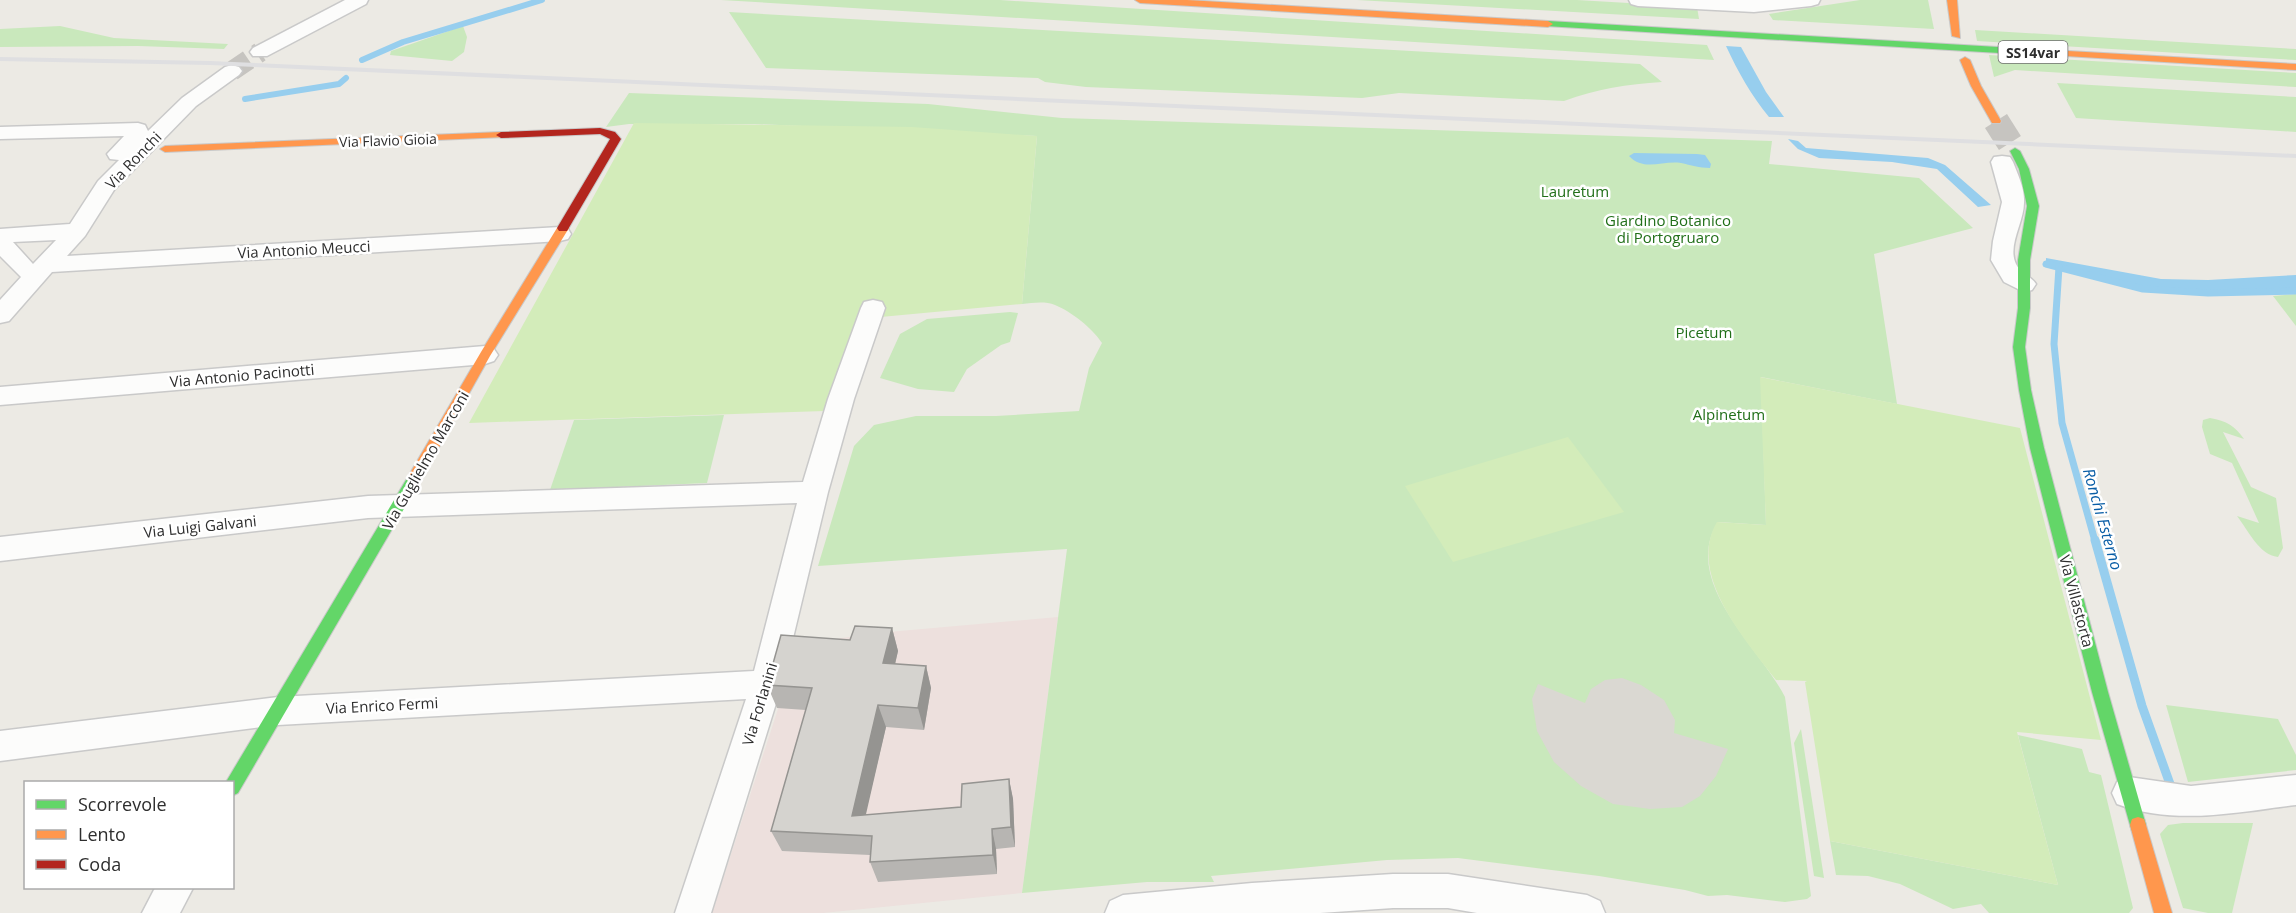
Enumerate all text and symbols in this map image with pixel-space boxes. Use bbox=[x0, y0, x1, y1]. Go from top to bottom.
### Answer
road number: SS14var bbox=[1998, 41, 2068, 63]
street label: Via Ronchi bbox=[101, 127, 165, 193]
street label: Via Flavio Gioia bbox=[339, 129, 437, 151]
park label: Lauretum bbox=[1541, 181, 1609, 201]
park label: Giardino Botanico di Portogruaro bbox=[1605, 210, 1731, 247]
street label: Via Antonio Meucci bbox=[237, 236, 371, 262]
park label: Picetum bbox=[1676, 322, 1732, 342]
street label: Via Antonio Pacinotti bbox=[169, 359, 315, 391]
street label: Via Guglielmo Marconi bbox=[377, 387, 473, 533]
park label: Alpinetum bbox=[1693, 404, 1765, 424]
water label: Ronchi Esterno bbox=[2078, 466, 2128, 572]
street label: Via Luigi Galvani bbox=[143, 510, 257, 542]
street label: Via Villastorta bbox=[2055, 553, 2099, 649]
street label: Via Forlanini bbox=[737, 660, 781, 748]
street label: Via Enrico Fermi bbox=[325, 692, 439, 718]
legend bbox=[24, 781, 234, 889]
text: Scorrevole bbox=[78, 792, 167, 816]
text: Lento bbox=[78, 822, 126, 846]
text: Coda bbox=[78, 852, 121, 876]

